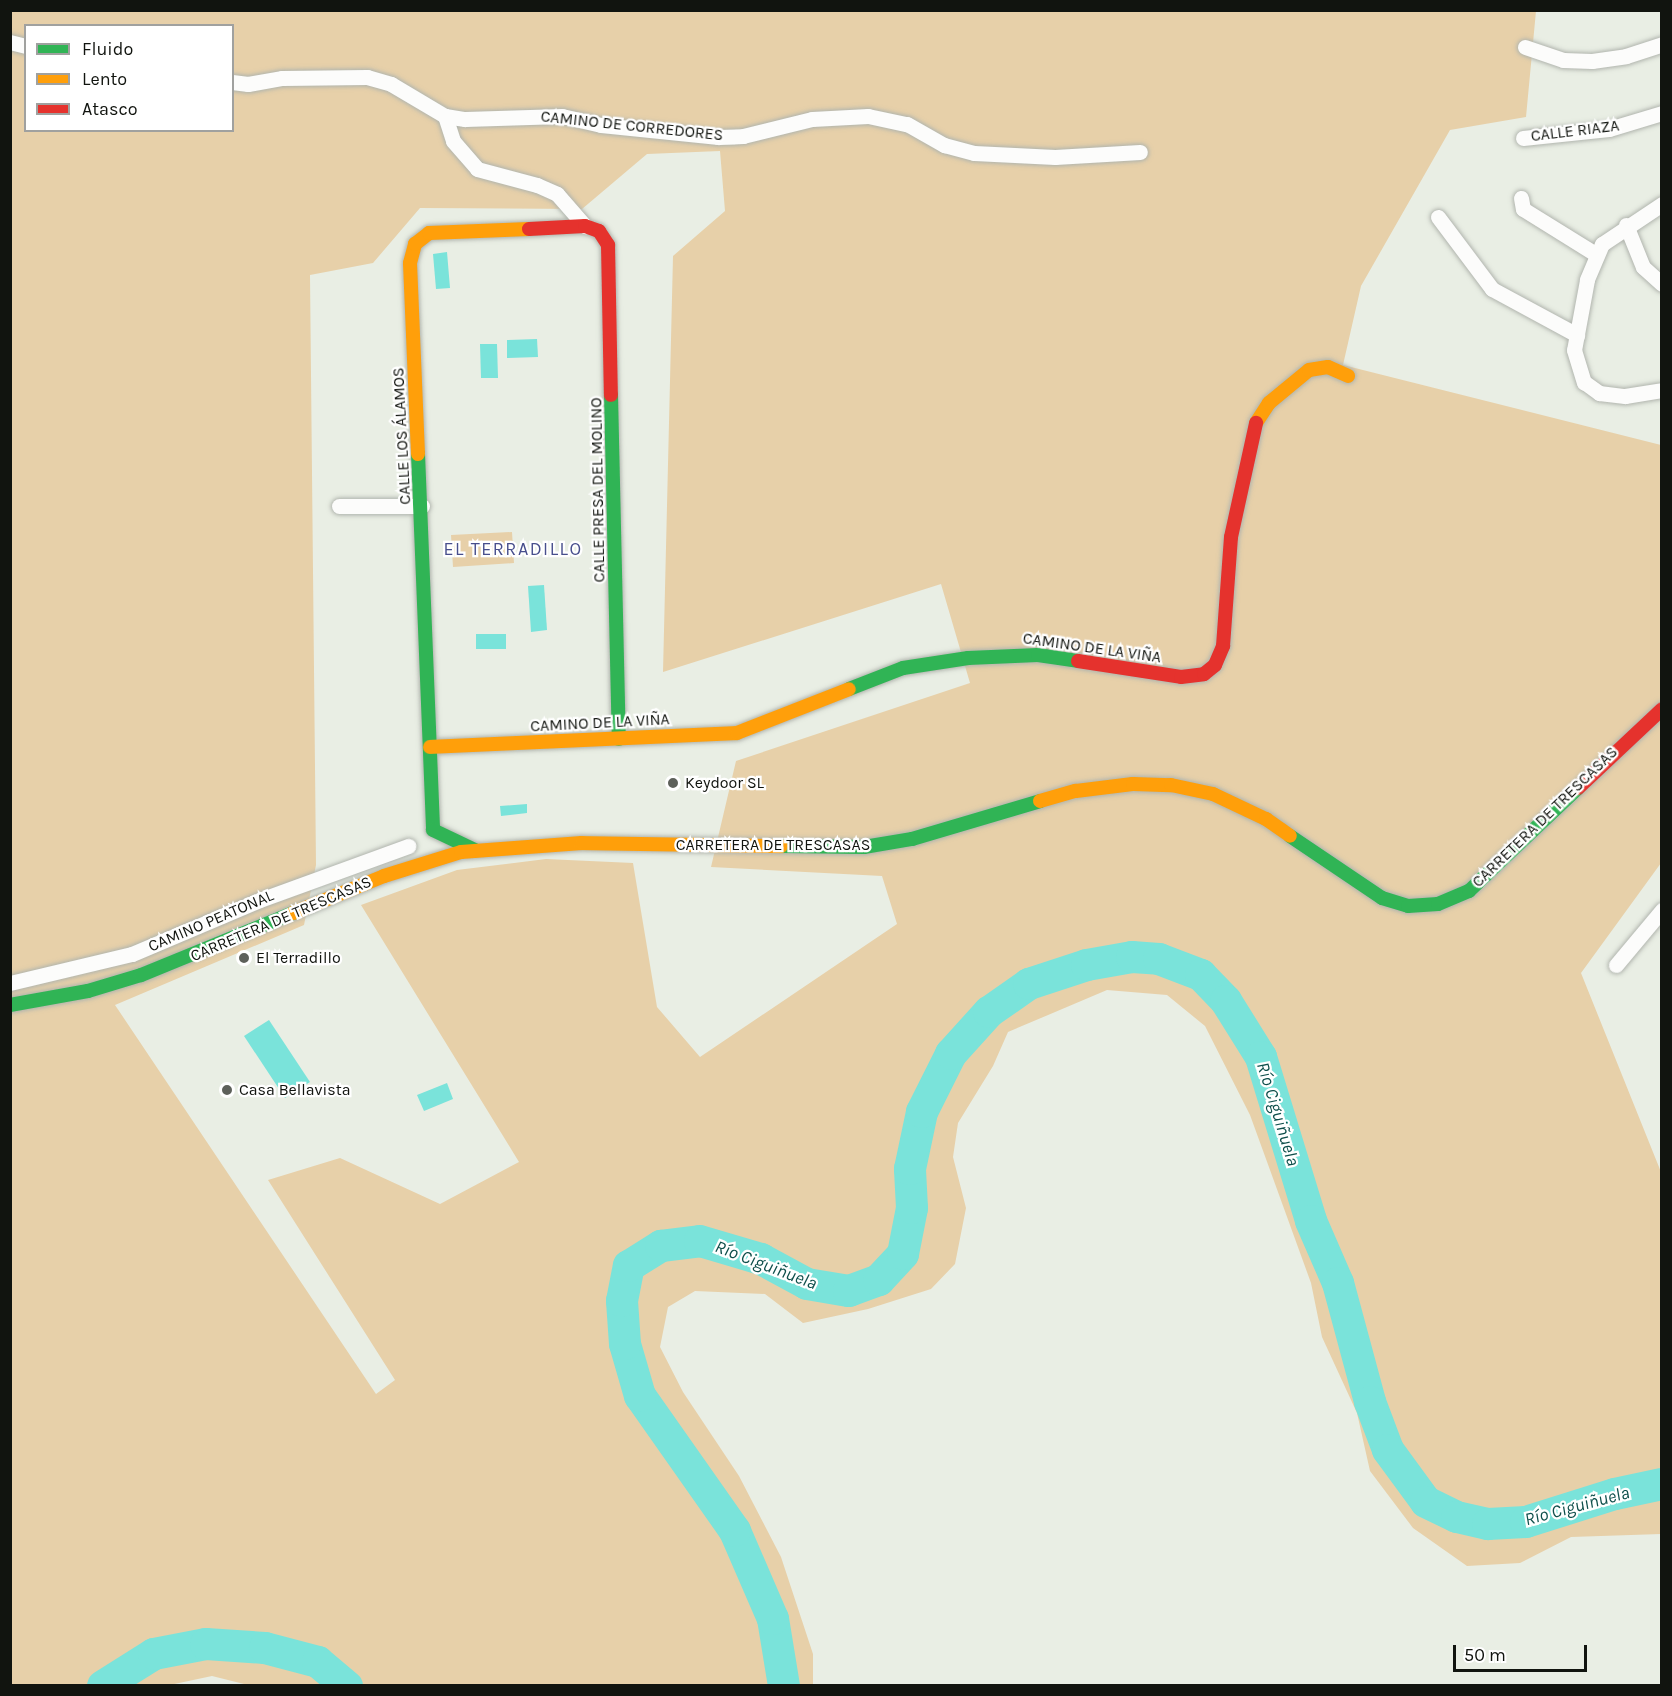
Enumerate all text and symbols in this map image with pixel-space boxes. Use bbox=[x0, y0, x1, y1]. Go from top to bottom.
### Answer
legend bbox=[24, 24, 234, 132]
text: Fluido bbox=[82, 38, 133, 60]
text: Lento bbox=[82, 68, 127, 90]
text: Atasco bbox=[82, 98, 138, 120]
street label: CAMINO DE CORREDORES bbox=[540, 107, 724, 145]
street label: CALLE RIAZA bbox=[1530, 116, 1620, 146]
street label: CALLE LOS ÁLAMOS bbox=[389, 367, 415, 505]
street label: CALLE PRESA DEL MOLINO bbox=[587, 397, 609, 583]
district label: EL TERRADILLO bbox=[443, 538, 583, 560]
street label: CAMINO DE LA VIÑA bbox=[1022, 629, 1162, 667]
street label: CAMINO DE LA VIÑA bbox=[530, 710, 670, 736]
street label: CARRETERA DE TRESCASAS bbox=[1468, 742, 1622, 892]
place label: Keydoor SL bbox=[685, 773, 764, 793]
marker: Keydoor SL bbox=[666, 776, 680, 790]
street label: CARRETERA DE TRESCASAS bbox=[676, 835, 870, 855]
street label: CARRETERA DE TRESCASAS bbox=[188, 872, 374, 966]
street label: CAMINO PEATONAL bbox=[145, 886, 277, 956]
place label: El Terradillo bbox=[256, 948, 341, 968]
marker: El Terradillo bbox=[237, 951, 251, 965]
water label: Río Ciguiñuela bbox=[1252, 1059, 1304, 1169]
place label: Casa Bellavista bbox=[239, 1080, 351, 1100]
marker: Casa Bellavista bbox=[220, 1083, 234, 1097]
water label: Río Ciguiñuela bbox=[712, 1236, 820, 1294]
water label: Río Ciguiñuela bbox=[1522, 1482, 1632, 1530]
scale bar bbox=[1456, 1633, 1590, 1671]
text: 50 m bbox=[1464, 1644, 1506, 1666]

